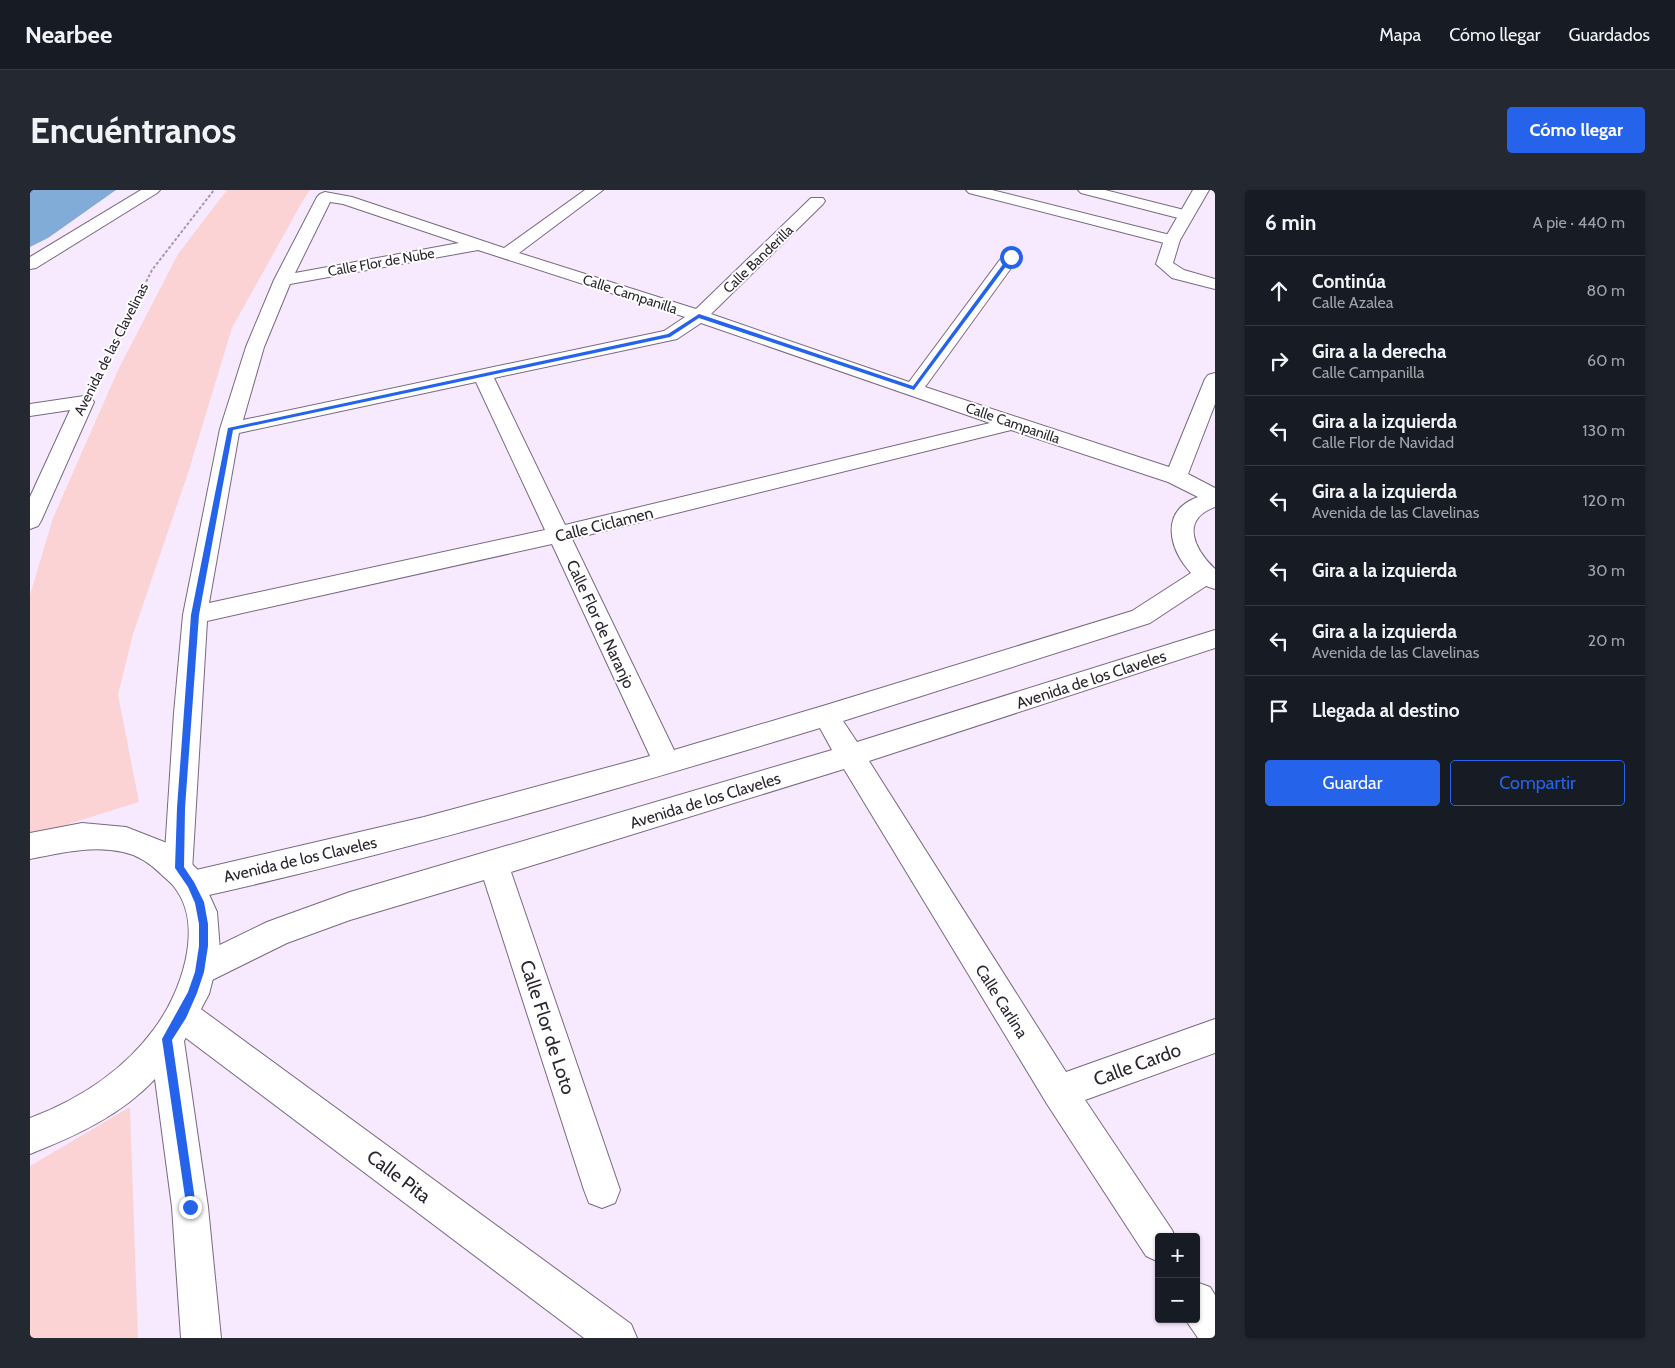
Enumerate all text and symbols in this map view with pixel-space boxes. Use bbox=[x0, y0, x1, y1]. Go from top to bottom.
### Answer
text: Nearbee bbox=[25, 20, 112, 49]
text: Mapa bbox=[1379, 24, 1421, 46]
text: Cómo llegar bbox=[1449, 24, 1541, 46]
text: Guardados bbox=[1569, 24, 1650, 46]
button: Cómo llegar bbox=[1507, 107, 1645, 153]
text: Encuéntranos bbox=[30, 109, 236, 152]
text: 6 min bbox=[1265, 210, 1316, 235]
text: A pie · 440 m bbox=[1533, 213, 1625, 232]
street label: Calle Banderilla bbox=[719, 221, 797, 297]
street label: Calle Flor de Nube bbox=[326, 244, 436, 280]
route start bbox=[1000, 246, 1023, 269]
street label: Calle Campanilla bbox=[580, 270, 680, 318]
text: Continúa bbox=[1312, 270, 1386, 293]
icon: ahead bbox=[1265, 277, 1293, 305]
street label: Avenida de las Clavelinas bbox=[70, 279, 152, 418]
text: 80 m bbox=[1587, 281, 1625, 300]
text: Calle Azalea bbox=[1312, 293, 1393, 312]
text: Gira a la derecha bbox=[1312, 340, 1447, 363]
icon: right bbox=[1265, 347, 1293, 375]
text: 60 m bbox=[1587, 351, 1625, 370]
text: Calle Campanilla bbox=[1312, 363, 1425, 382]
street label: Calle Campanilla bbox=[964, 398, 1063, 448]
text: Gira a la izquierda bbox=[1312, 410, 1457, 433]
icon: left bbox=[1265, 417, 1293, 445]
text: 130 m bbox=[1582, 421, 1625, 440]
text: Calle Flor de Navidad bbox=[1312, 433, 1454, 452]
text: Gira a la izquierda bbox=[1312, 480, 1457, 503]
icon: left bbox=[1265, 487, 1293, 515]
text: 120 m bbox=[1583, 491, 1625, 510]
street label: Calle Ciclamen bbox=[553, 503, 655, 546]
text: Avenida de las Clavelinas bbox=[1312, 503, 1479, 522]
street label: Calle Flor de Naranjo bbox=[562, 557, 639, 692]
icon: left bbox=[1265, 557, 1293, 585]
text: Gira a la izquierda bbox=[1312, 559, 1457, 582]
text: 30 m bbox=[1588, 561, 1625, 580]
text: Gira a la izquierda bbox=[1312, 620, 1457, 643]
icon: left bbox=[1265, 627, 1293, 655]
text: 20 m bbox=[1588, 631, 1625, 650]
text: Avenida de las Clavelinas bbox=[1312, 643, 1479, 662]
street label: Avenida de los Claveles bbox=[1014, 646, 1169, 713]
icon: arrive bbox=[1265, 697, 1293, 725]
text: Llegada al destino bbox=[1312, 699, 1459, 722]
button: Guardar bbox=[1265, 760, 1440, 806]
button: Compartir bbox=[1450, 760, 1625, 806]
street label: Avenida de los Claveles bbox=[628, 768, 783, 832]
street label: Avenida de los Claveles bbox=[222, 833, 379, 886]
street label: Calle Flor de Loto bbox=[515, 957, 580, 1097]
street label: Calle Carlina bbox=[971, 961, 1032, 1042]
street label: Calle Cardo bbox=[1090, 1038, 1184, 1091]
street label: Calle Pita bbox=[362, 1145, 435, 1208]
route end bbox=[179, 1196, 202, 1219]
map controls bbox=[1155, 1233, 1200, 1323]
button: + bbox=[1155, 1233, 1200, 1278]
button: − bbox=[1155, 1278, 1200, 1323]

